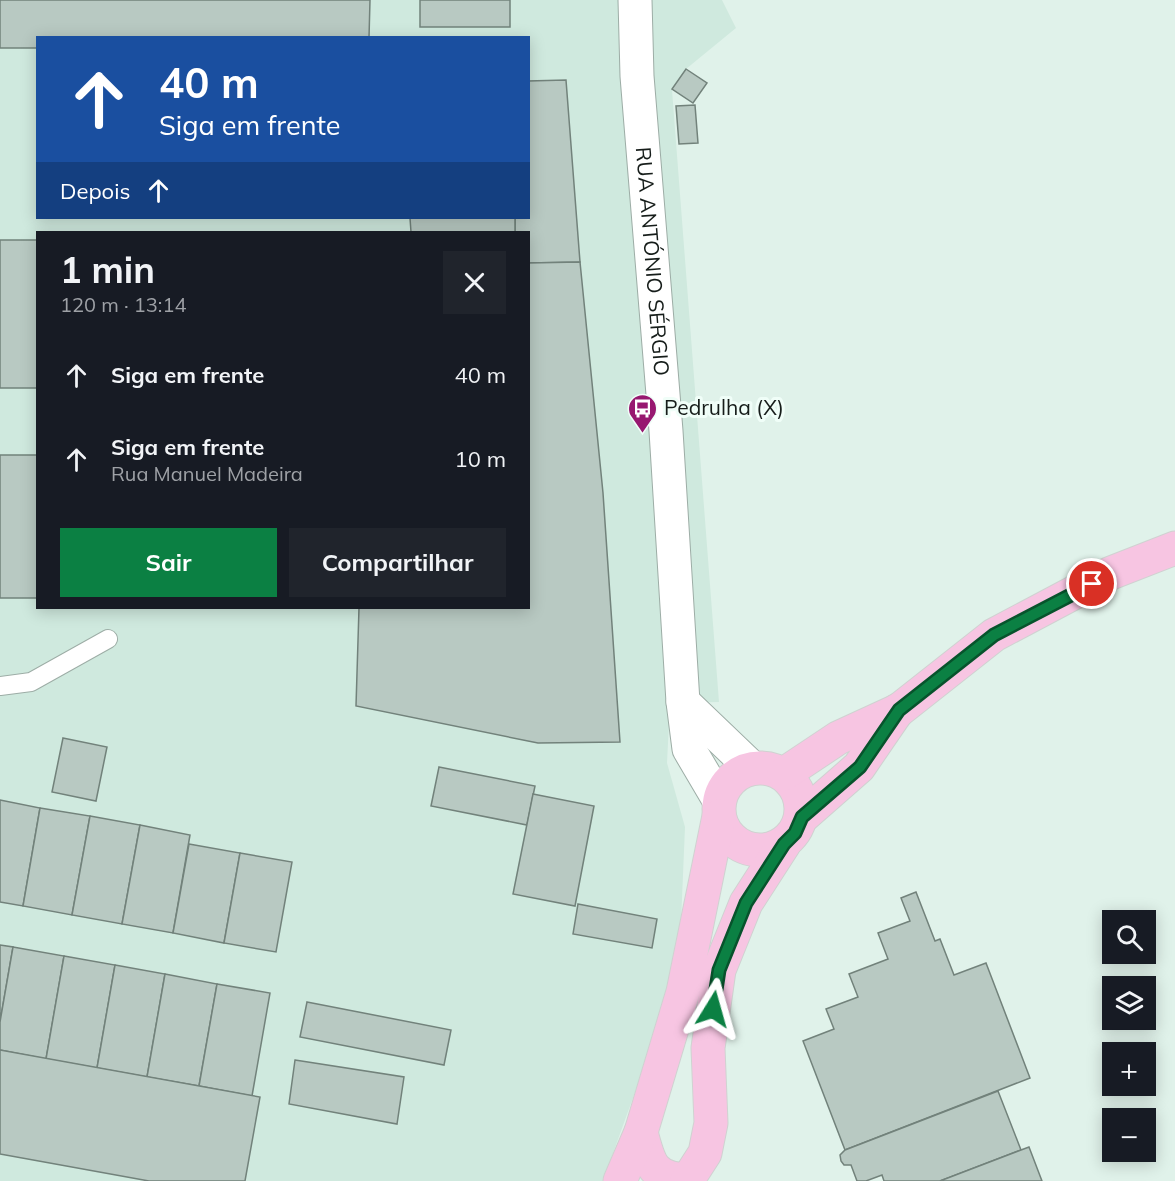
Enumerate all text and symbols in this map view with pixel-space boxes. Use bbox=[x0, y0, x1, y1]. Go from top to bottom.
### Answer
text: 40 m bbox=[159, 56, 259, 109]
icon: ahead bbox=[60, 60, 138, 138]
text: Siga em frente bbox=[159, 108, 340, 142]
street label: RUA ANTÓNIO SÉRGIO bbox=[631, 146, 675, 377]
icon: ahead bbox=[142, 174, 175, 207]
text: Depois bbox=[60, 177, 130, 205]
text: 1 min bbox=[60, 247, 155, 292]
button: close bbox=[443, 251, 506, 314]
text: 120 m · 13:14 bbox=[60, 292, 186, 317]
icon: ahead bbox=[60, 359, 93, 392]
text: Siga em frente bbox=[111, 361, 264, 389]
text: 40 m bbox=[455, 361, 506, 389]
bus stop icon: Pedrulha (X) bbox=[627, 392, 659, 434]
place label: Pedrulha (X) bbox=[664, 394, 784, 420]
text: Siga em frente bbox=[111, 433, 264, 461]
icon: ahead bbox=[60, 443, 93, 476]
text: 10 m bbox=[455, 445, 506, 473]
text: Rua Manuel Madeira bbox=[111, 461, 303, 486]
button: Sair bbox=[60, 528, 277, 597]
button: Compartilhar bbox=[289, 528, 506, 597]
pin bbox=[1066, 558, 1117, 609]
icon: arrive bbox=[1075, 567, 1108, 600]
map controls bbox=[1102, 910, 1156, 1162]
button: search bbox=[1102, 910, 1156, 964]
button: layers bbox=[1102, 976, 1156, 1030]
position arrow bbox=[681, 977, 745, 1041]
button: + bbox=[1102, 1042, 1156, 1096]
button: − bbox=[1102, 1108, 1156, 1162]

